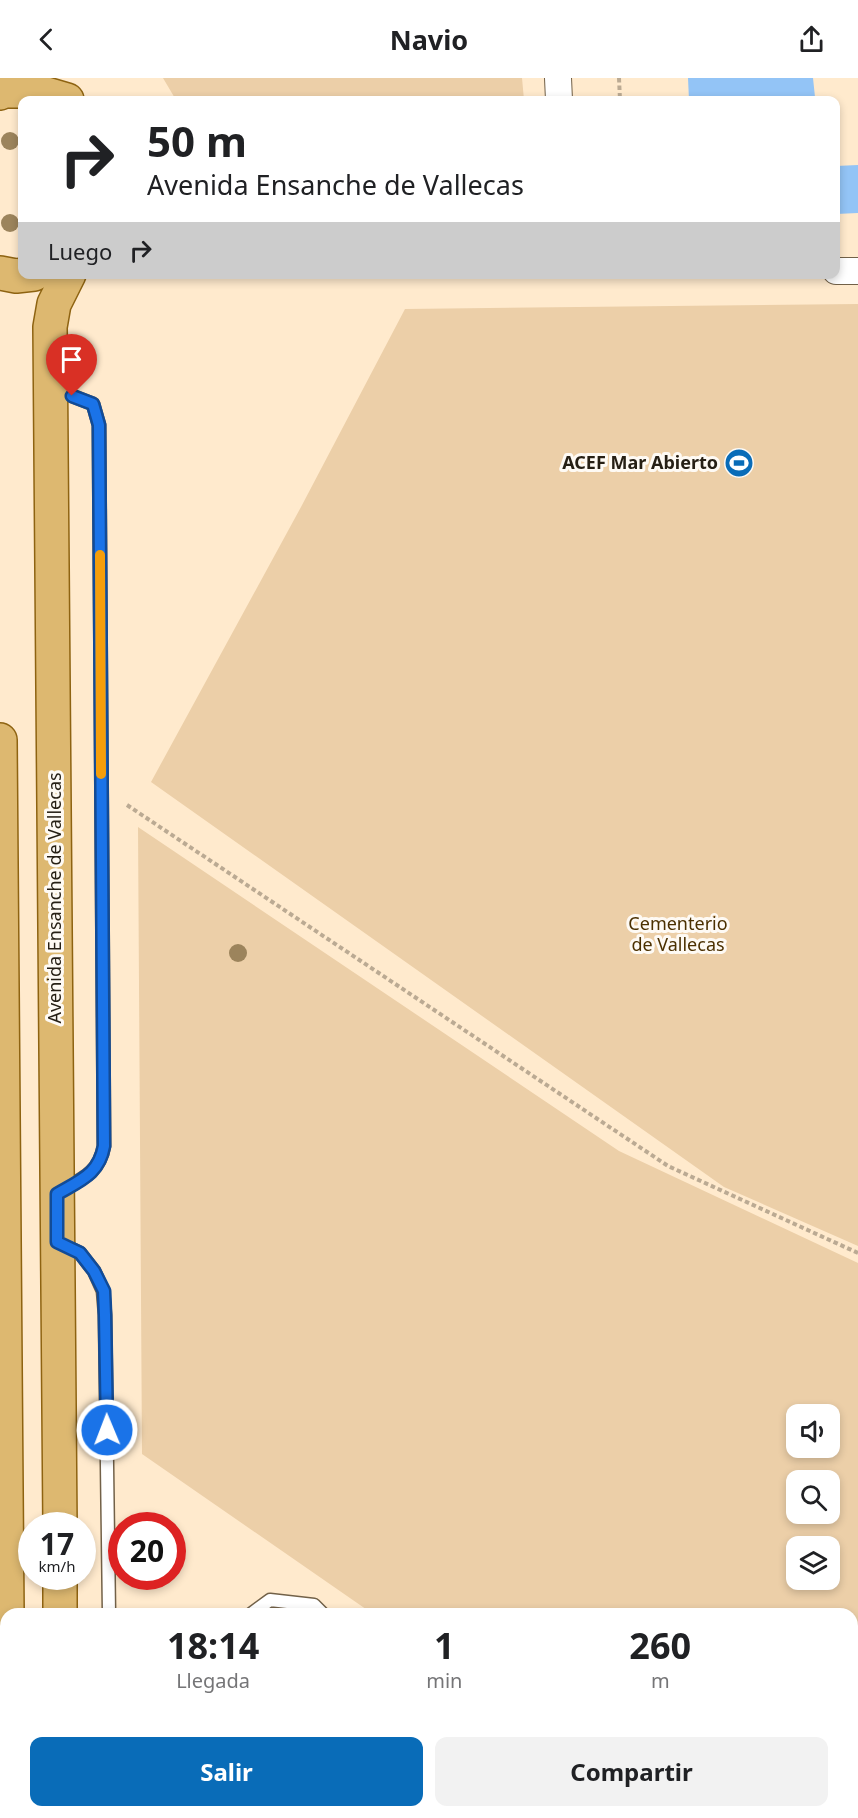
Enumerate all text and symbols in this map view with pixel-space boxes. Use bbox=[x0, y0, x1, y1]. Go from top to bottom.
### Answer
text: Navio bbox=[390, 21, 468, 58]
icon: back bbox=[30, 23, 63, 56]
icon: share bbox=[795, 23, 828, 56]
text: 50 m bbox=[147, 112, 247, 169]
icon: right bbox=[48, 120, 126, 198]
text: Avenida Ensanche de Vallecas bbox=[147, 166, 524, 203]
icon: right bbox=[124, 234, 157, 267]
text: Luego bbox=[48, 236, 112, 266]
pin bbox=[46, 334, 97, 396]
icon: arrive bbox=[55, 343, 88, 376]
sports icon: ACEF Mar Abierto bbox=[723, 447, 755, 479]
place label: ACEF Mar Abierto bbox=[562, 450, 718, 474]
street label: Avenida Ensanche de Vallecas bbox=[42, 772, 66, 1024]
park label: Cementerio de Vallecas bbox=[628, 911, 728, 956]
position arrow bbox=[75, 1398, 139, 1462]
map controls bbox=[786, 1404, 840, 1590]
button: sound bbox=[786, 1404, 840, 1458]
button: search bbox=[786, 1470, 840, 1524]
speed limit sign: 20 bbox=[108, 1512, 186, 1590]
text: 17 bbox=[40, 1523, 74, 1564]
button: layers bbox=[786, 1536, 840, 1590]
text: km/h bbox=[39, 1556, 75, 1576]
text: 18:14 bbox=[167, 1621, 259, 1670]
text: 1 bbox=[434, 1621, 455, 1670]
text: 260 bbox=[629, 1621, 691, 1670]
text: Llegada bbox=[176, 1667, 250, 1694]
text: min bbox=[426, 1667, 462, 1694]
text: m bbox=[651, 1667, 670, 1694]
button: Salir bbox=[30, 1737, 423, 1806]
button: Compartir bbox=[435, 1737, 828, 1806]

